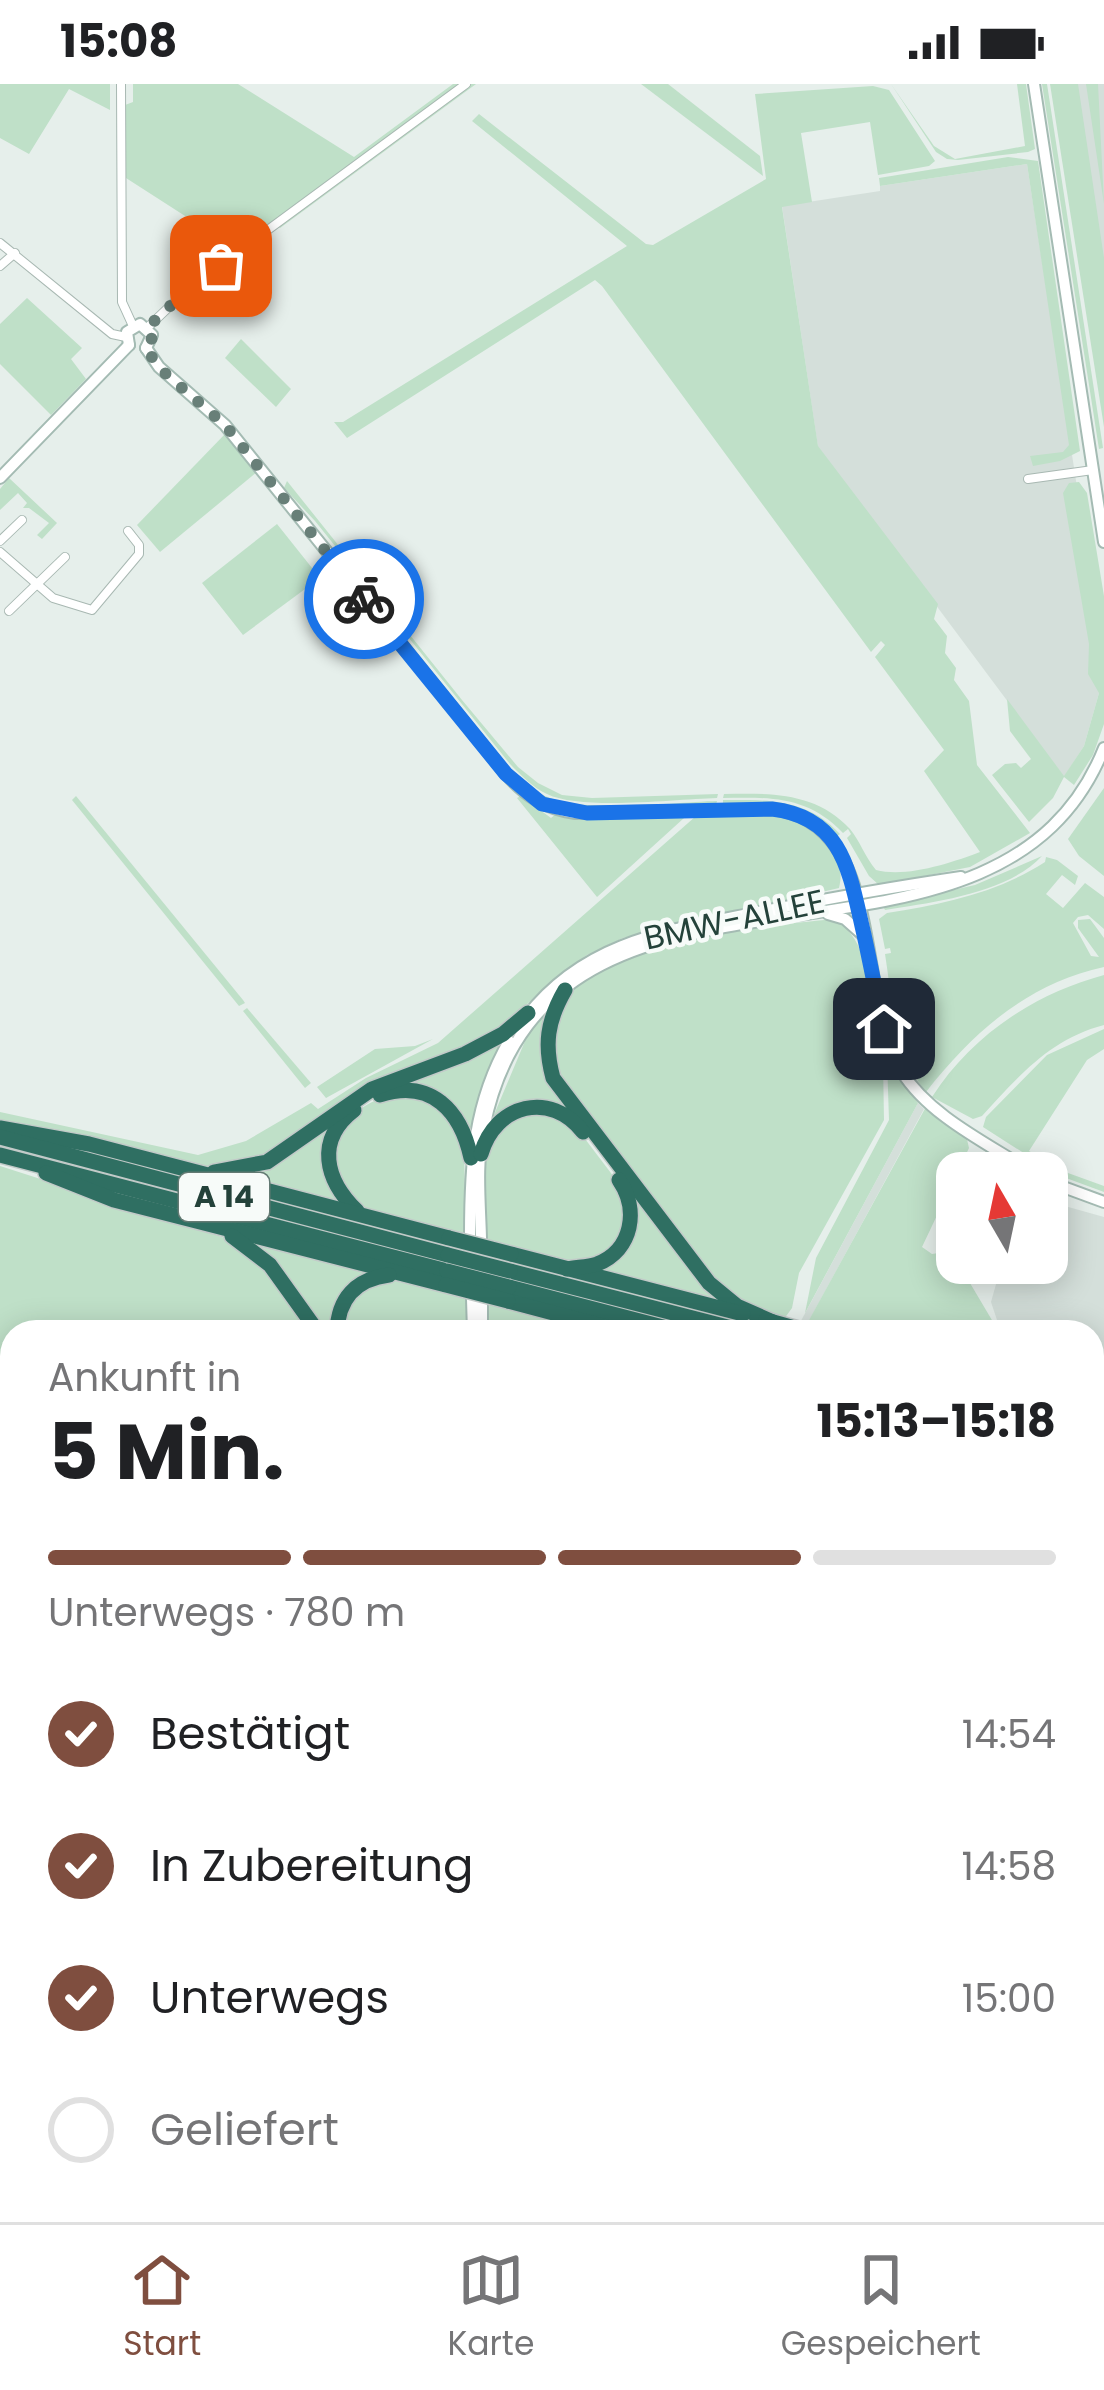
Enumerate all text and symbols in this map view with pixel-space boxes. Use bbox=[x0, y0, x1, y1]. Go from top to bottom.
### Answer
text: 15:08 bbox=[60, 10, 177, 73]
pin bbox=[170, 215, 272, 317]
icon: bag bbox=[188, 233, 254, 299]
courier bbox=[304, 539, 424, 659]
icon: bike bbox=[331, 566, 397, 632]
street label: BMW-ALLEE bbox=[639, 877, 829, 962]
pin bbox=[833, 978, 935, 1080]
icon: home bbox=[851, 996, 917, 1062]
north arrow bbox=[936, 1152, 1068, 1284]
map controls bbox=[936, 1152, 1068, 1284]
road number: A 14 bbox=[179, 1173, 269, 1221]
text: Ankunft in bbox=[48, 1350, 241, 1405]
text: 15:13–15:18 bbox=[817, 1390, 1056, 1453]
text: 5 Min. bbox=[48, 1397, 284, 1506]
text: Unterwegs · 780 m bbox=[48, 1585, 405, 1640]
icon: check bbox=[48, 1701, 114, 1767]
text: Bestätigt bbox=[150, 1702, 350, 1765]
text: 14:54 bbox=[962, 1707, 1056, 1762]
icon: check bbox=[48, 1833, 114, 1899]
text: In Zubereitung bbox=[150, 1834, 474, 1897]
text: 14:58 bbox=[962, 1839, 1056, 1894]
icon: check bbox=[48, 1965, 114, 2031]
text: Unterwegs bbox=[150, 1966, 389, 2029]
text: 15:00 bbox=[962, 1971, 1056, 2026]
text: Geliefert bbox=[150, 2098, 339, 2161]
tab: Start bbox=[123, 2247, 201, 2369]
tab: Karte bbox=[447, 2247, 534, 2369]
tab: Gespeichert bbox=[781, 2247, 981, 2369]

